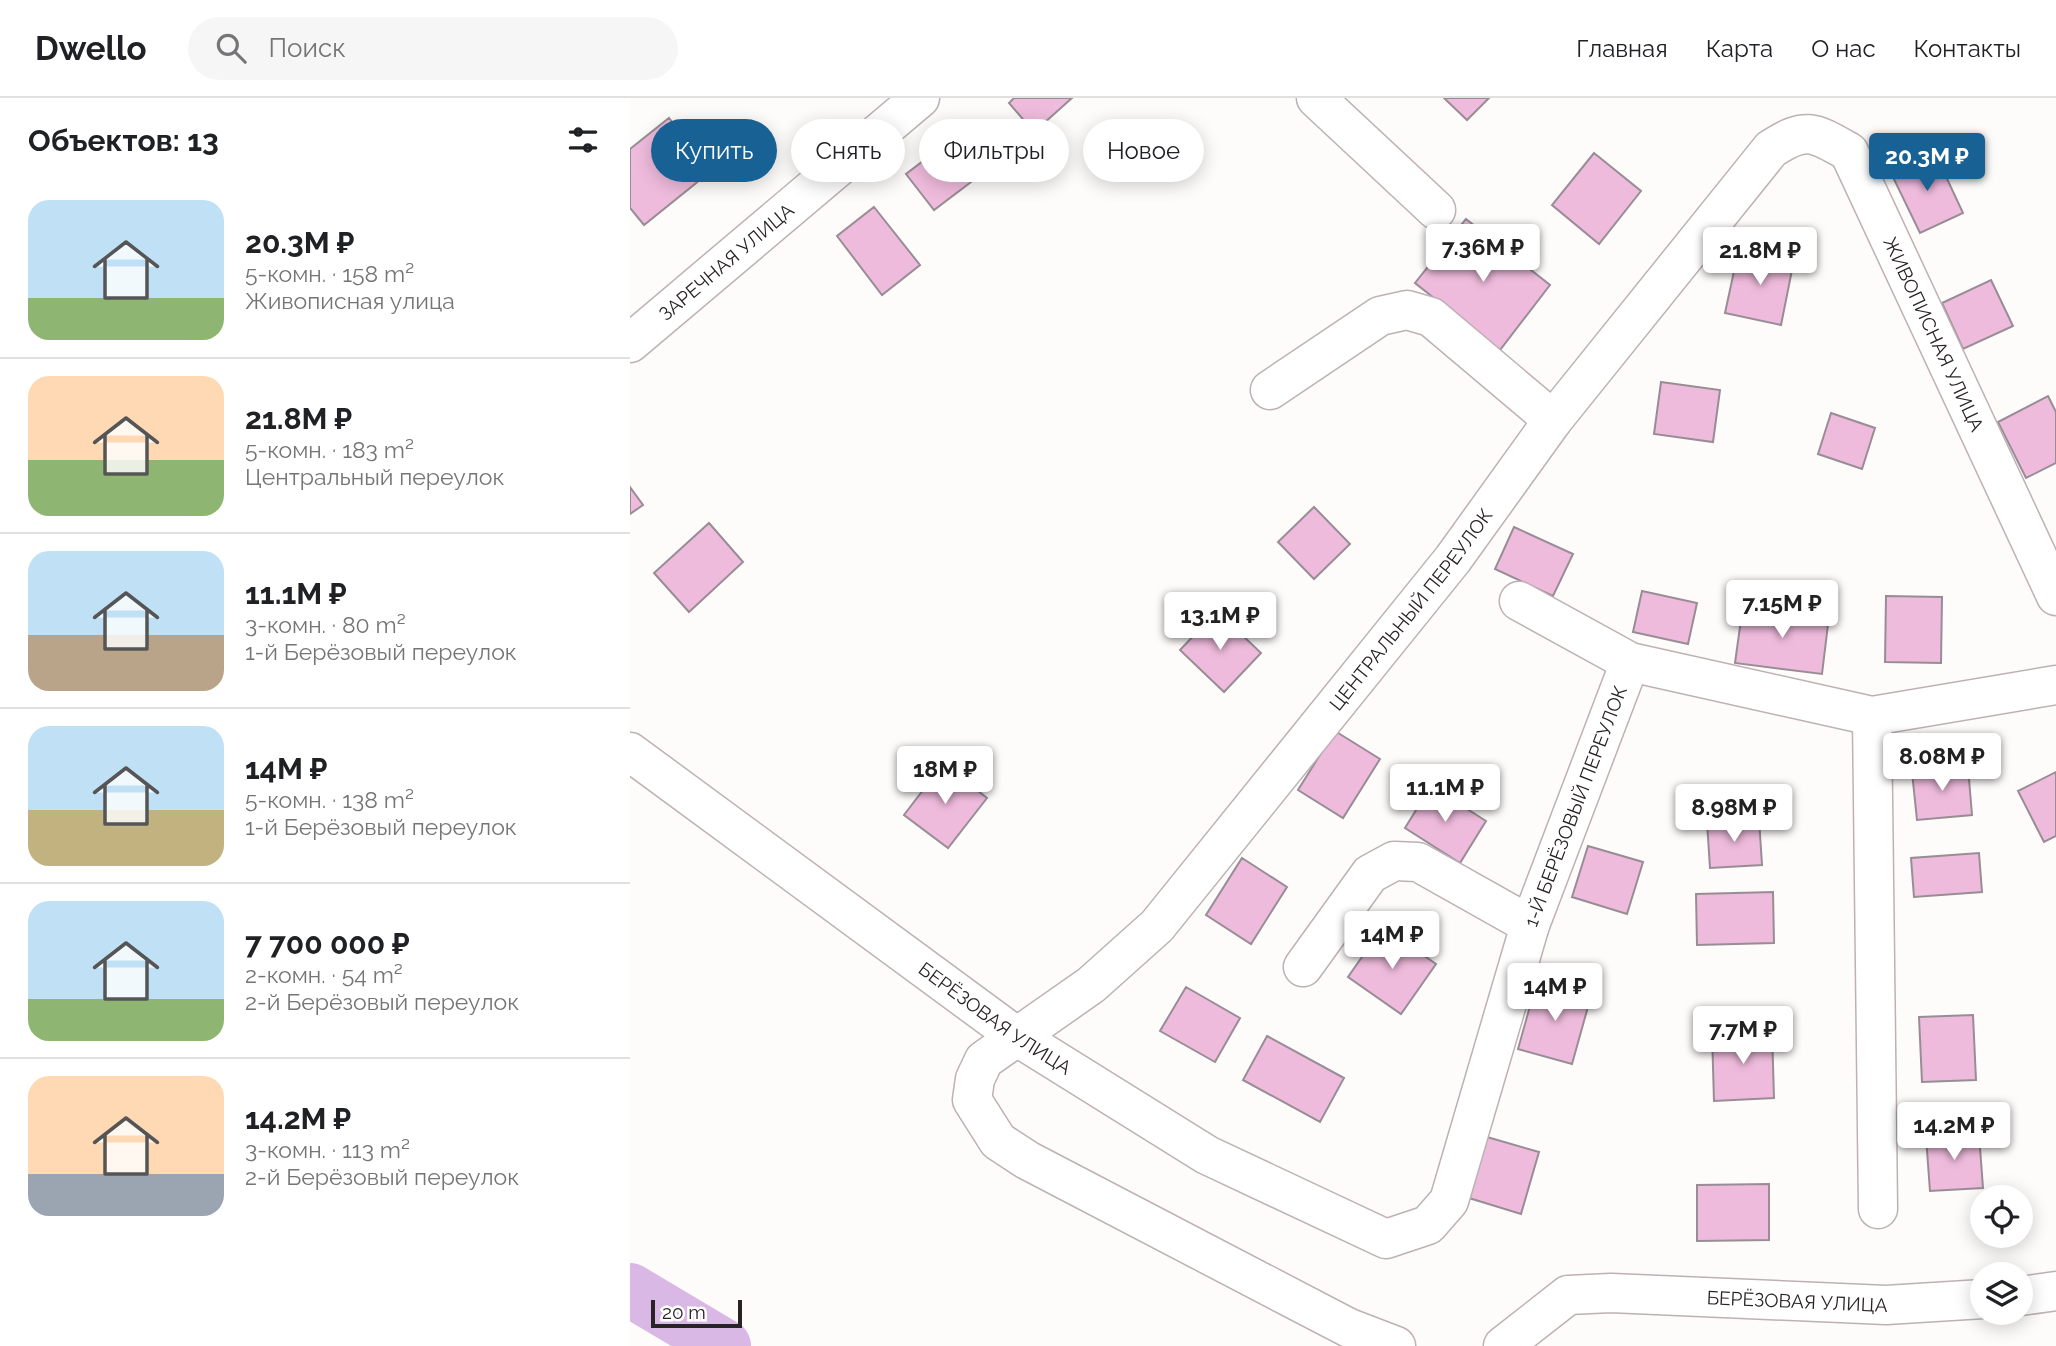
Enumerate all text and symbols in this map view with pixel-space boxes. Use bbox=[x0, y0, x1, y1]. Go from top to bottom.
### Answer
search box bbox=[188, 17, 678, 80]
text: Dwello bbox=[35, 29, 146, 68]
icon: search bbox=[212, 29, 250, 67]
text: Поиск bbox=[268, 33, 346, 63]
text: Главная bbox=[1576, 34, 1668, 63]
text: Карта bbox=[1706, 34, 1773, 63]
text: О нас bbox=[1811, 34, 1876, 63]
text: Контакты bbox=[1914, 34, 2021, 63]
chip: Купить bbox=[651, 119, 777, 182]
chip: Снять bbox=[791, 119, 905, 182]
chip: Фильтры bbox=[919, 119, 1069, 182]
chip: Новое bbox=[1083, 119, 1204, 182]
icon: filters bbox=[564, 121, 602, 159]
text: Объектов: 13 bbox=[28, 123, 219, 158]
pin: 20.3M ₽ bbox=[1862, 134, 1992, 193]
text: 20.3M ₽ bbox=[1885, 142, 1969, 169]
street label: ЗАРЕЧНАЯ УЛИЦА bbox=[655, 199, 798, 325]
text: 20.3M ₽ bbox=[245, 225, 354, 260]
pin: 7.36M ₽ bbox=[1418, 225, 1548, 284]
icon: home bbox=[84, 228, 168, 312]
pin: 21.8M ₽ bbox=[1695, 228, 1825, 287]
text: 7.36M ₽ bbox=[1442, 233, 1524, 260]
street label: ЖИВОПИСНАЯ УЛИЦА bbox=[1879, 233, 1989, 435]
text: 21.8M ₽ bbox=[1719, 236, 1801, 263]
text: 5-комн. · 158 m² bbox=[245, 260, 414, 287]
text: Живописная улица bbox=[245, 287, 455, 314]
text: 21.8M ₽ bbox=[245, 401, 352, 436]
icon: home bbox=[84, 404, 168, 488]
text: 5-комн. · 183 m² bbox=[245, 436, 414, 463]
text: Центральный переулок bbox=[245, 463, 504, 490]
street label: ЦЕНТРАЛЬНЫЙ ПЕРЕУЛОК bbox=[1325, 504, 1497, 714]
text: 11.1M ₽ bbox=[245, 576, 347, 611]
icon: home bbox=[84, 579, 168, 663]
pin: 7.15M ₽ bbox=[1717, 580, 1847, 640]
text: 7.15M ₽ bbox=[1742, 589, 1822, 616]
pin: 13.1M ₽ bbox=[1155, 592, 1285, 652]
text: 13.1M ₽ bbox=[1180, 601, 1260, 628]
text: 3-комн. · 80 m² bbox=[245, 611, 406, 638]
text: 1-й Берёзовый переулок bbox=[245, 638, 517, 665]
street label: 1-Й БЕРЁЗОВЫЙ ПЕРЕУЛОК bbox=[1519, 683, 1631, 930]
pin: 8.08M ₽ bbox=[1877, 734, 2007, 793]
text: 8.08M ₽ bbox=[1899, 742, 1985, 769]
pin: 18M ₽ bbox=[896, 746, 994, 806]
text: 14M ₽ bbox=[245, 751, 328, 786]
icon: home bbox=[84, 754, 168, 838]
text: 18M ₽ bbox=[913, 755, 977, 782]
pin: 11.1M ₽ bbox=[1380, 764, 1510, 824]
text: 11.1M ₽ bbox=[1406, 773, 1484, 800]
pin: 8.98M ₽ bbox=[1669, 784, 1799, 844]
text: 5-комн. · 138 m² bbox=[245, 786, 414, 813]
text: 8.98M ₽ bbox=[1691, 793, 1777, 820]
text: 1-й Берёзовый переулок bbox=[245, 813, 517, 840]
pin: 14M ₽ bbox=[1343, 912, 1441, 971]
text: 14M ₽ bbox=[1360, 920, 1424, 947]
text: 7 700 000 ₽ bbox=[245, 926, 410, 961]
icon: home bbox=[84, 929, 168, 1013]
street label: БЕРЁЗОВАЯ УЛИЦА bbox=[915, 957, 1076, 1079]
text: 2-комн. · 54 m² bbox=[245, 961, 403, 988]
pin: 14M ₽ bbox=[1506, 964, 1604, 1023]
text: 14M ₽ bbox=[1523, 972, 1587, 999]
text: 2-й Берёзовый переулок bbox=[245, 988, 519, 1015]
pin: 7.7M ₽ bbox=[1686, 1006, 1800, 1066]
text: 7.7M ₽ bbox=[1709, 1015, 1777, 1042]
text: 14.2M ₽ bbox=[245, 1101, 351, 1136]
pin: 14.2M ₽ bbox=[1889, 1102, 2019, 1162]
icon: home bbox=[84, 1104, 168, 1188]
text: 14.2M ₽ bbox=[1913, 1111, 1995, 1138]
text: 3-комн. · 113 m² bbox=[245, 1136, 410, 1163]
text: 2-й Берёзовый переулок bbox=[245, 1163, 519, 1190]
map controls bbox=[1970, 1185, 2033, 1325]
button: locate bbox=[1970, 1185, 2033, 1248]
button: layers bbox=[1970, 1262, 2033, 1325]
street label: БЕРЁЗОВАЯ УЛИЦА bbox=[1706, 1286, 1888, 1316]
scale bar bbox=[651, 1297, 742, 1329]
text: 20 m bbox=[662, 1301, 706, 1323]

